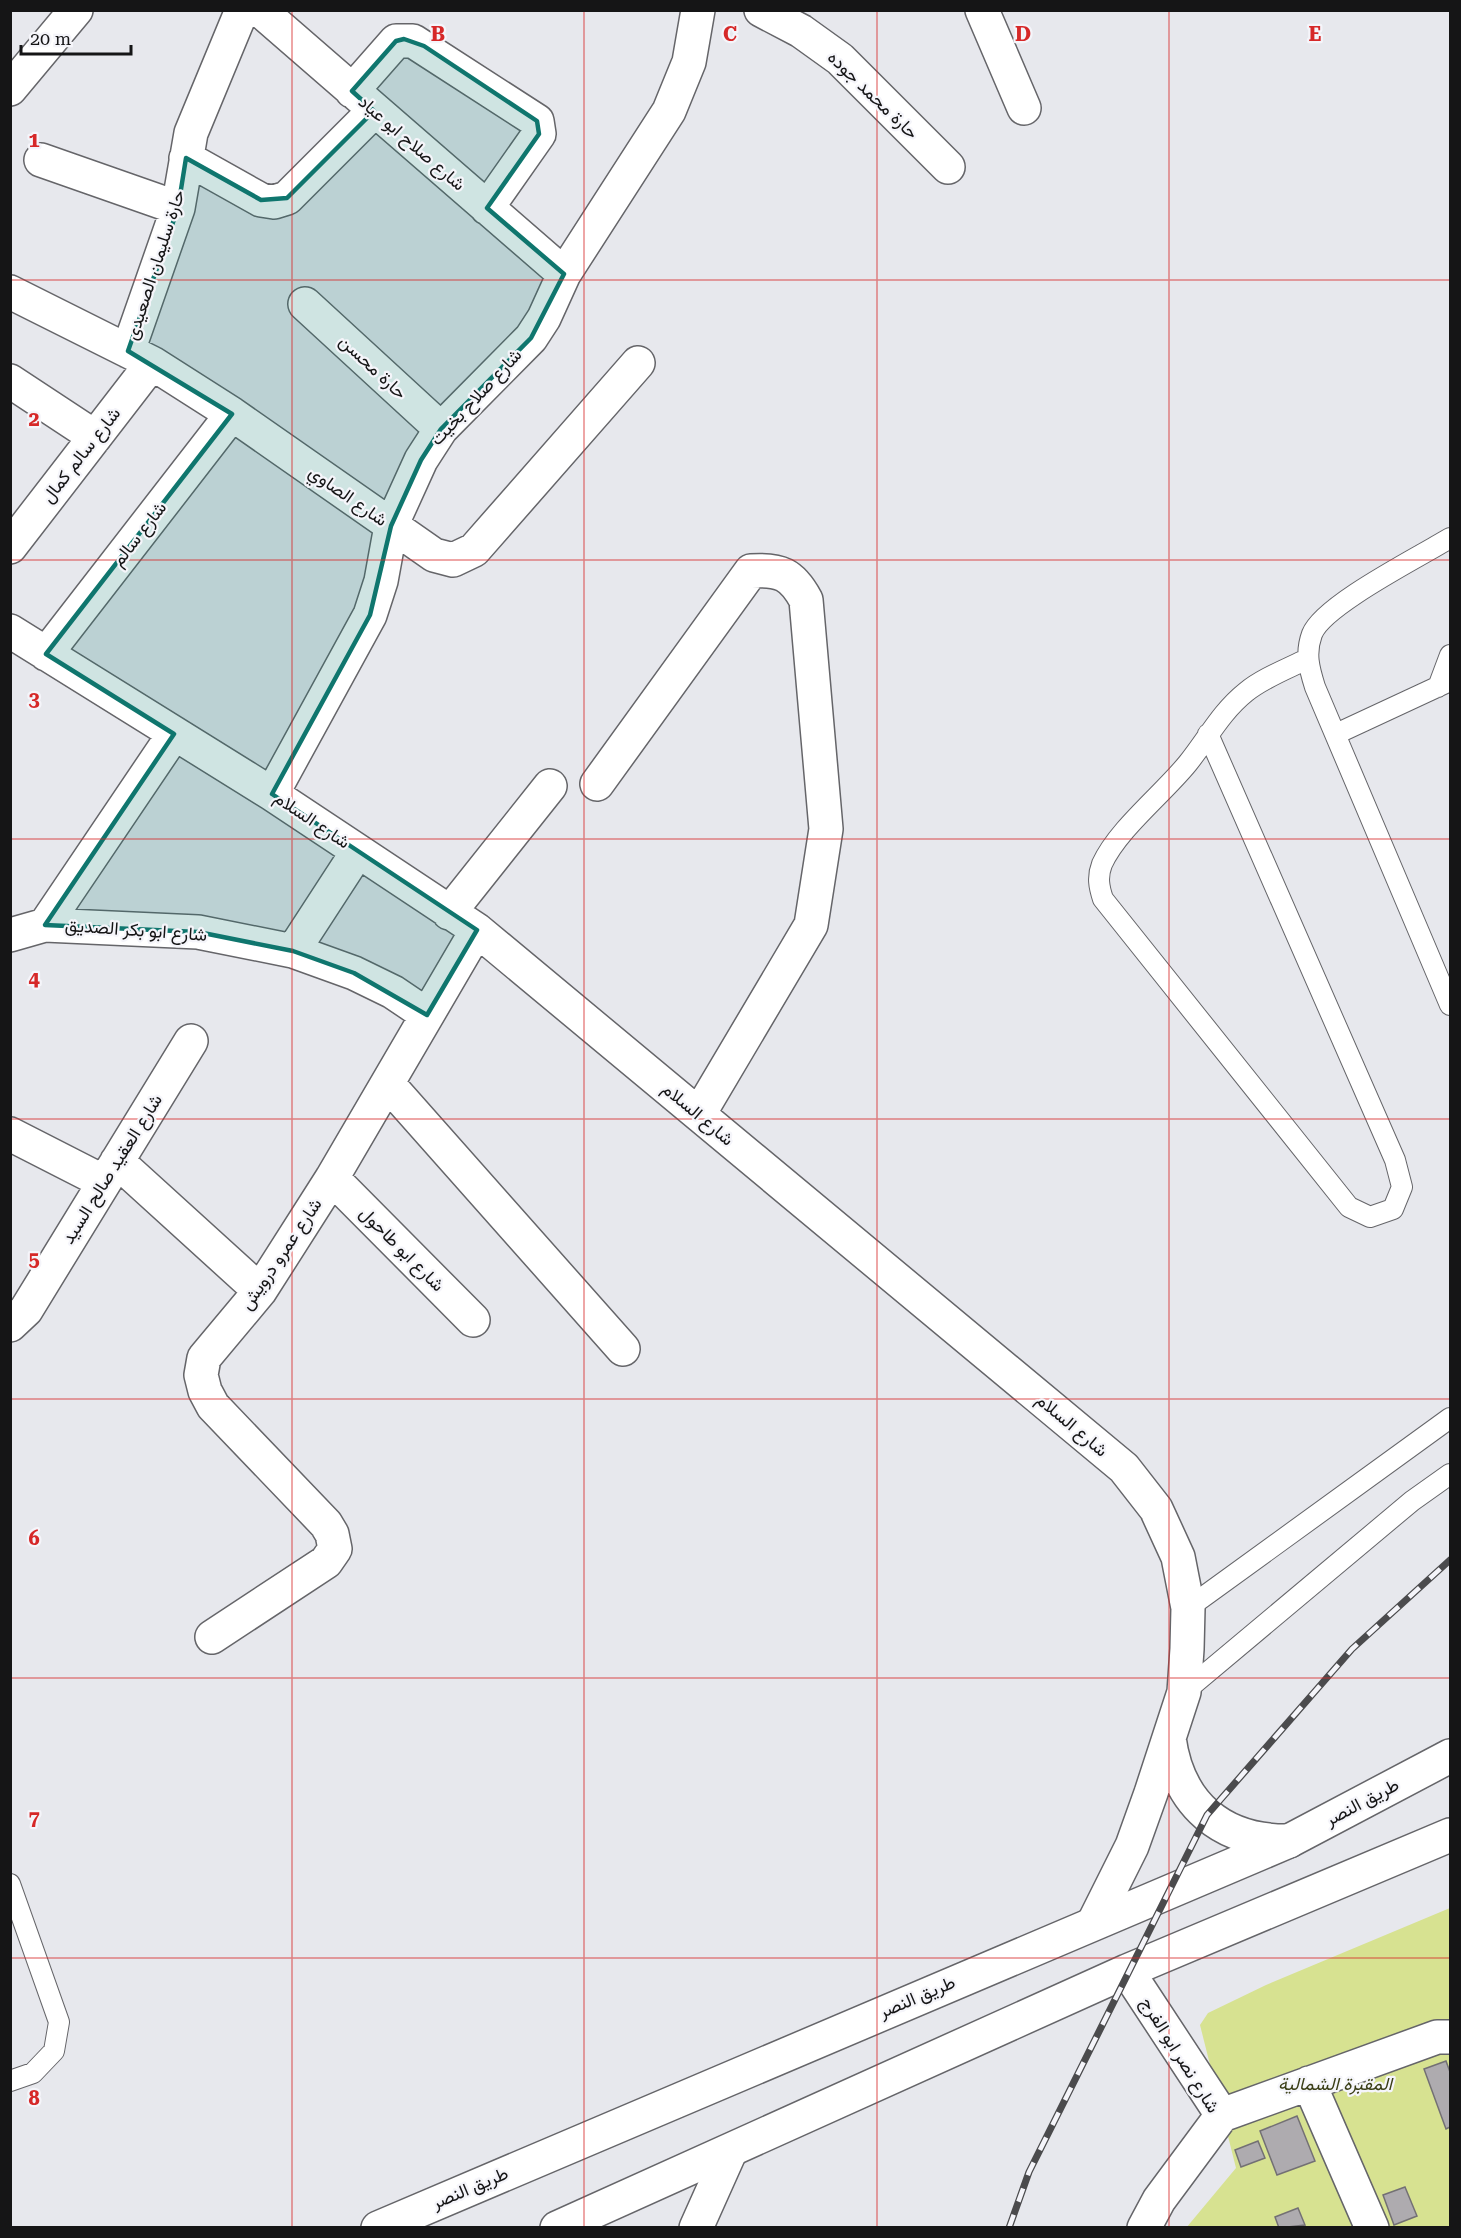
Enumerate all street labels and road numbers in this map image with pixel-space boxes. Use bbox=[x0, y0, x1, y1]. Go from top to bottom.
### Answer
street label: حارة محمد جوده bbox=[823, 46, 923, 144]
street label: شارع صلاح ابو عياد bbox=[353, 91, 470, 196]
street label: حارة سليمان الصعيدى bbox=[120, 187, 190, 343]
street label: حارة محسن bbox=[335, 330, 411, 404]
street label: شارع صلاح بخيت bbox=[426, 344, 527, 451]
street label: شارع سالم كمال bbox=[37, 403, 126, 508]
street label: شارع الصاوي bbox=[302, 461, 392, 534]
street label: شارع سالم bbox=[107, 497, 172, 571]
street label: شارع السلام bbox=[269, 787, 354, 854]
street label: شارع ابو بكر الصديق bbox=[64, 914, 208, 947]
street label: شارع السلام bbox=[657, 1078, 738, 1151]
street label: شارع العقيد صالح السيد bbox=[57, 1090, 168, 1249]
street label: شارع عمرو درويش bbox=[236, 1194, 327, 1315]
street label: شارع ابو طاحول bbox=[354, 1202, 449, 1297]
street label: شارع السلام bbox=[1031, 1389, 1112, 1462]
street label: طريق النصر bbox=[1320, 1773, 1403, 1831]
street label: طريق النصر bbox=[875, 1971, 958, 2023]
street label: شارع نصر ابو الفرج bbox=[1135, 1993, 1224, 2117]
street label: طريق النصر bbox=[428, 2162, 511, 2214]

